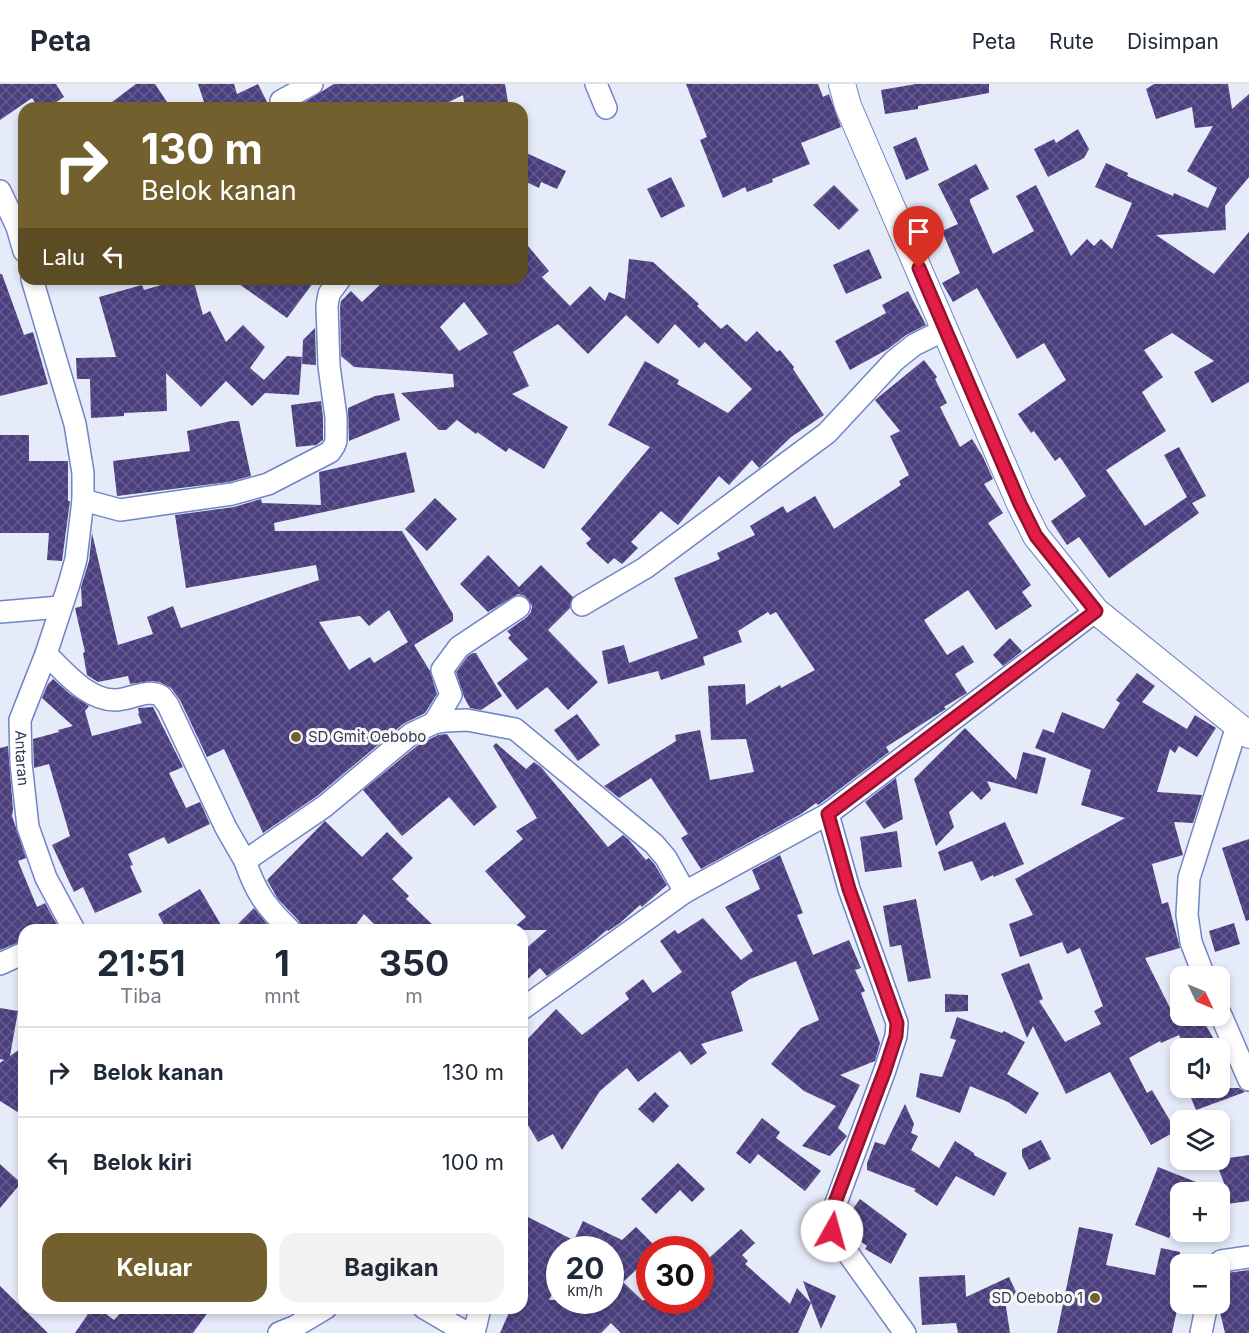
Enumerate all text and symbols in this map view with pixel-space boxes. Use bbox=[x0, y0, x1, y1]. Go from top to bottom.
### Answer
text: Peta bbox=[30, 24, 91, 58]
text: Peta bbox=[972, 29, 1016, 54]
text: Rute bbox=[1049, 29, 1094, 54]
text: Disimpan bbox=[1127, 29, 1219, 54]
text: 130 m bbox=[141, 123, 263, 174]
icon: right bbox=[42, 126, 120, 204]
text: Belok kanan bbox=[141, 174, 297, 207]
pin bbox=[893, 206, 944, 268]
icon: arrive bbox=[902, 215, 935, 248]
icon: left bbox=[97, 240, 130, 273]
text: Lalu bbox=[42, 244, 85, 270]
place label: SD Gmit Oebobo bbox=[308, 727, 426, 746]
street label: Antaran bbox=[11, 730, 33, 787]
marker: SD Gmit Oebobo bbox=[289, 730, 303, 744]
text: 21:51 bbox=[97, 941, 185, 985]
text: 1 bbox=[274, 941, 290, 985]
text: 350 bbox=[379, 941, 449, 985]
north arrow bbox=[1170, 966, 1230, 1026]
map controls bbox=[1170, 966, 1230, 1314]
text: Tiba bbox=[120, 984, 162, 1008]
text: mnt bbox=[264, 984, 300, 1008]
text: m bbox=[405, 984, 423, 1008]
button: sound bbox=[1170, 1038, 1230, 1098]
icon: right bbox=[42, 1056, 75, 1089]
text: Belok kanan bbox=[93, 1059, 224, 1085]
text: 130 m bbox=[442, 1059, 504, 1085]
button: layers bbox=[1170, 1110, 1230, 1170]
icon: left bbox=[42, 1146, 75, 1179]
text: Belok kiri bbox=[93, 1149, 192, 1175]
text: 100 m bbox=[442, 1149, 504, 1175]
button: + bbox=[1170, 1182, 1230, 1242]
position arrow bbox=[800, 1199, 864, 1263]
button: Keluar bbox=[42, 1233, 267, 1302]
button: Bagikan bbox=[279, 1233, 504, 1302]
speed limit sign: 30 bbox=[636, 1236, 714, 1314]
text: 20 bbox=[565, 1250, 605, 1286]
button: − bbox=[1170, 1254, 1230, 1314]
text: km/h bbox=[567, 1281, 603, 1300]
place label: SD Oebobo 1 bbox=[991, 1288, 1083, 1307]
marker: SD Oebobo 1 bbox=[1088, 1291, 1102, 1305]

